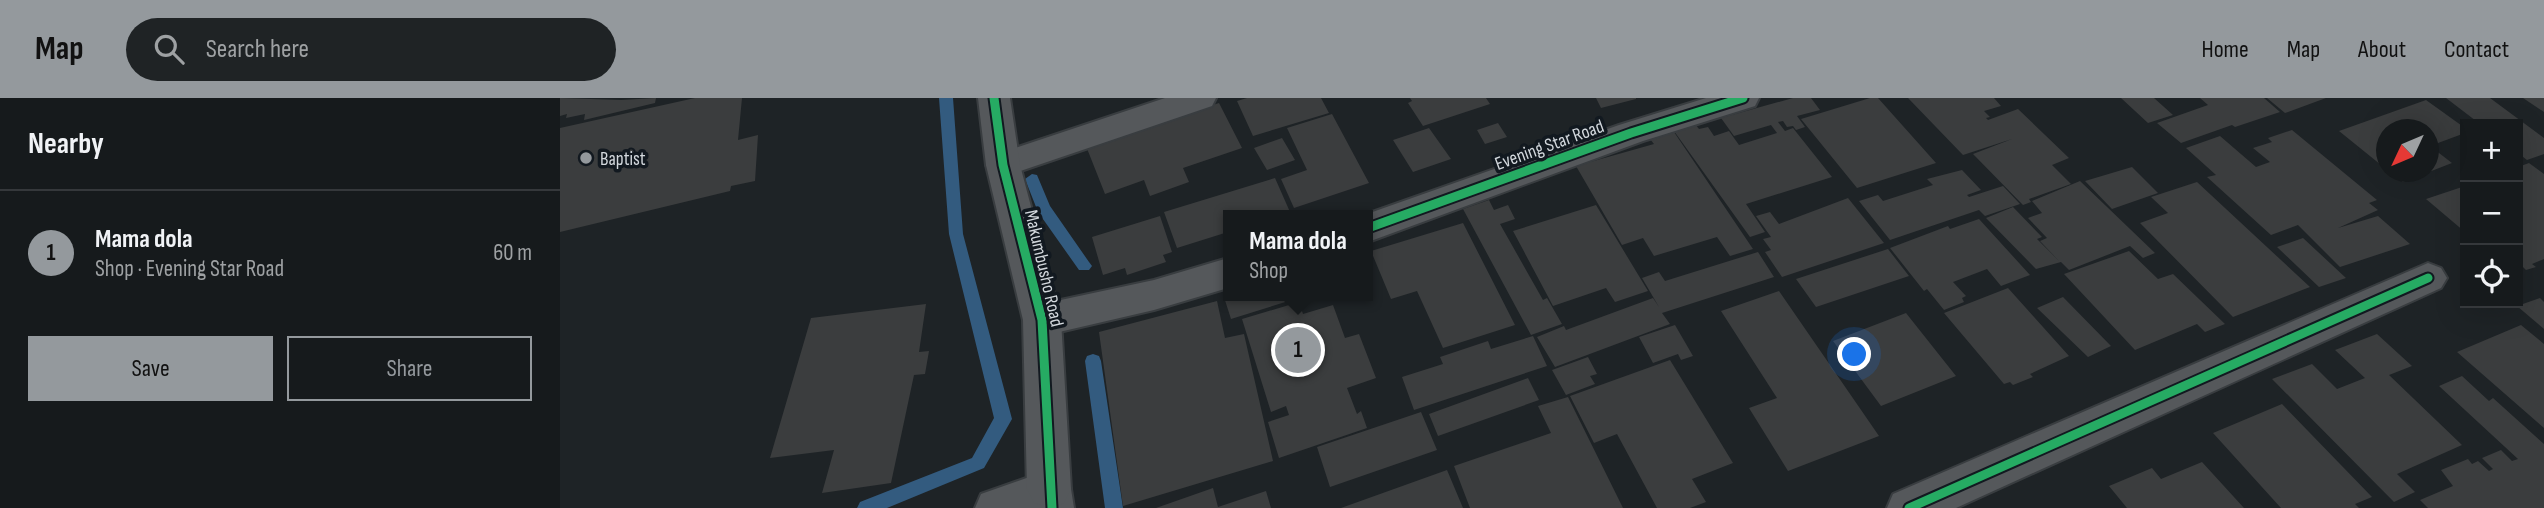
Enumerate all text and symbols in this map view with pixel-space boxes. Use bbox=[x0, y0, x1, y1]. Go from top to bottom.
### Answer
search box bbox=[126, 18, 616, 81]
text: Map bbox=[35, 29, 84, 69]
icon: search bbox=[150, 30, 188, 68]
text: Search here bbox=[206, 34, 309, 65]
text: Home bbox=[2201, 35, 2249, 64]
text: Map bbox=[2287, 35, 2320, 64]
text: About bbox=[2358, 35, 2406, 64]
text: Contact bbox=[2444, 35, 2509, 64]
street label: Evening Star Road bbox=[1492, 115, 1607, 176]
north arrow bbox=[2376, 119, 2439, 182]
map controls bbox=[2460, 119, 2523, 308]
button: + bbox=[2460, 119, 2523, 182]
text: Nearby bbox=[28, 126, 104, 162]
place label: Baptist bbox=[600, 148, 646, 171]
marker: Baptist bbox=[578, 150, 594, 166]
button: − bbox=[2460, 182, 2523, 245]
street label: Makumbusho Road bbox=[1019, 208, 1068, 329]
popup bbox=[1223, 210, 1373, 301]
text: Mama dola bbox=[95, 224, 193, 255]
text: Mama dola bbox=[1249, 226, 1347, 257]
text: 1 bbox=[46, 239, 56, 267]
text: 60 m bbox=[493, 239, 532, 267]
button: locate bbox=[2460, 245, 2523, 308]
text: Shop · Evening Star Road bbox=[95, 255, 284, 283]
text: Shop bbox=[1249, 257, 1288, 285]
pin: 1 bbox=[1275, 324, 1321, 376]
button: Save bbox=[28, 336, 273, 401]
button: Share bbox=[287, 336, 532, 401]
your location bbox=[1837, 337, 1871, 371]

